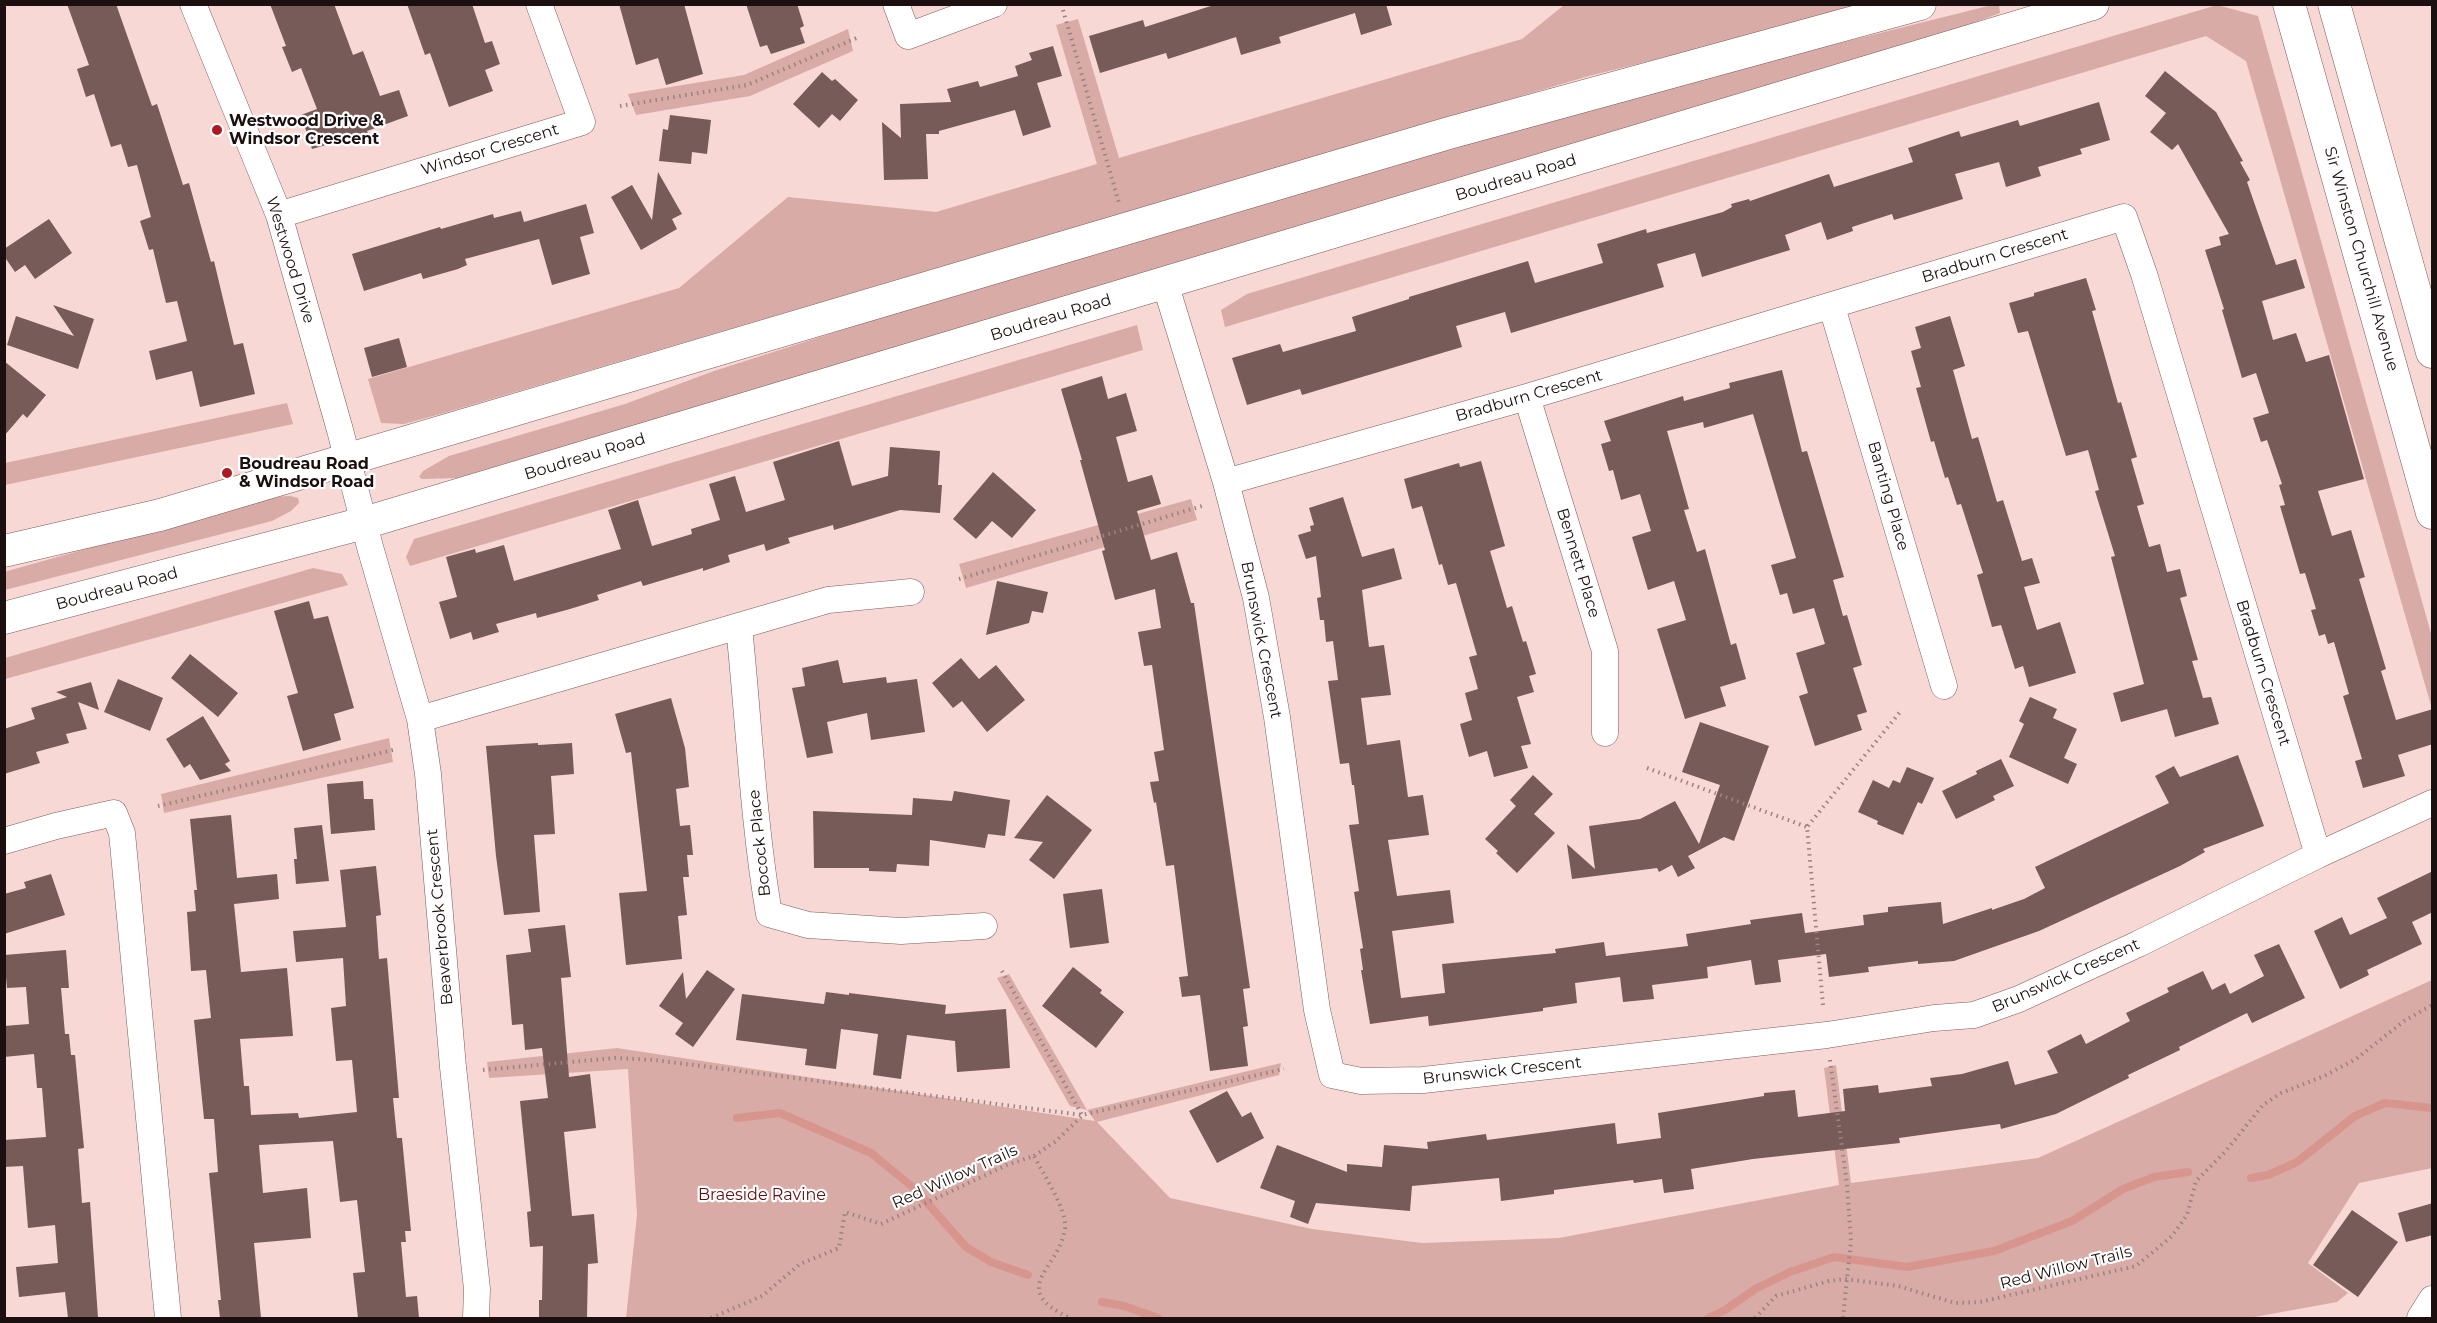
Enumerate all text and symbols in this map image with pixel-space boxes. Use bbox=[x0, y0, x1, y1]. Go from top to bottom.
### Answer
place label: Westwood Drive & Windsor Crescent bbox=[229, 111, 384, 149]
street label: Windsor Crescent bbox=[419, 120, 561, 180]
marker: Westwood Drive & Windsor Crescent bbox=[210, 123, 224, 137]
street label: Sir Winston Churchill Avenue bbox=[2320, 145, 2402, 373]
street label: Boudreau Road bbox=[1453, 150, 1579, 206]
street label: Westwood Drive bbox=[262, 194, 318, 326]
street label: Bradburn Crescent bbox=[1920, 225, 2070, 287]
street label: Boudreau Road bbox=[988, 290, 1114, 346]
street label: Bradburn Crescent bbox=[1453, 366, 1605, 426]
street label: Boudreau Road bbox=[522, 429, 648, 485]
street label: Banting Place bbox=[1863, 439, 1913, 553]
place label: Boudreau Road & Windsor Road bbox=[239, 454, 374, 492]
marker: Boudreau Road & Windsor Road bbox=[220, 466, 234, 480]
street label: Bennett Place bbox=[1552, 506, 1604, 620]
street label: Brunswick Crescent bbox=[1236, 560, 1286, 720]
street label: Boudreau Road bbox=[54, 563, 180, 615]
street label: Bradburn Crescent bbox=[2232, 598, 2294, 748]
street label: Bocock Place bbox=[745, 789, 775, 897]
street label: Beaverbrook Crescent bbox=[423, 828, 457, 1006]
street label: Brunswick Crescent bbox=[1989, 935, 2143, 1017]
street label: Brunswick Crescent bbox=[1422, 1053, 1582, 1089]
street label: Red Willow Trails bbox=[889, 1141, 1021, 1213]
park label: Braeside Ravine bbox=[698, 1185, 826, 1205]
street label: Red Willow Trails bbox=[1998, 1242, 2134, 1294]

